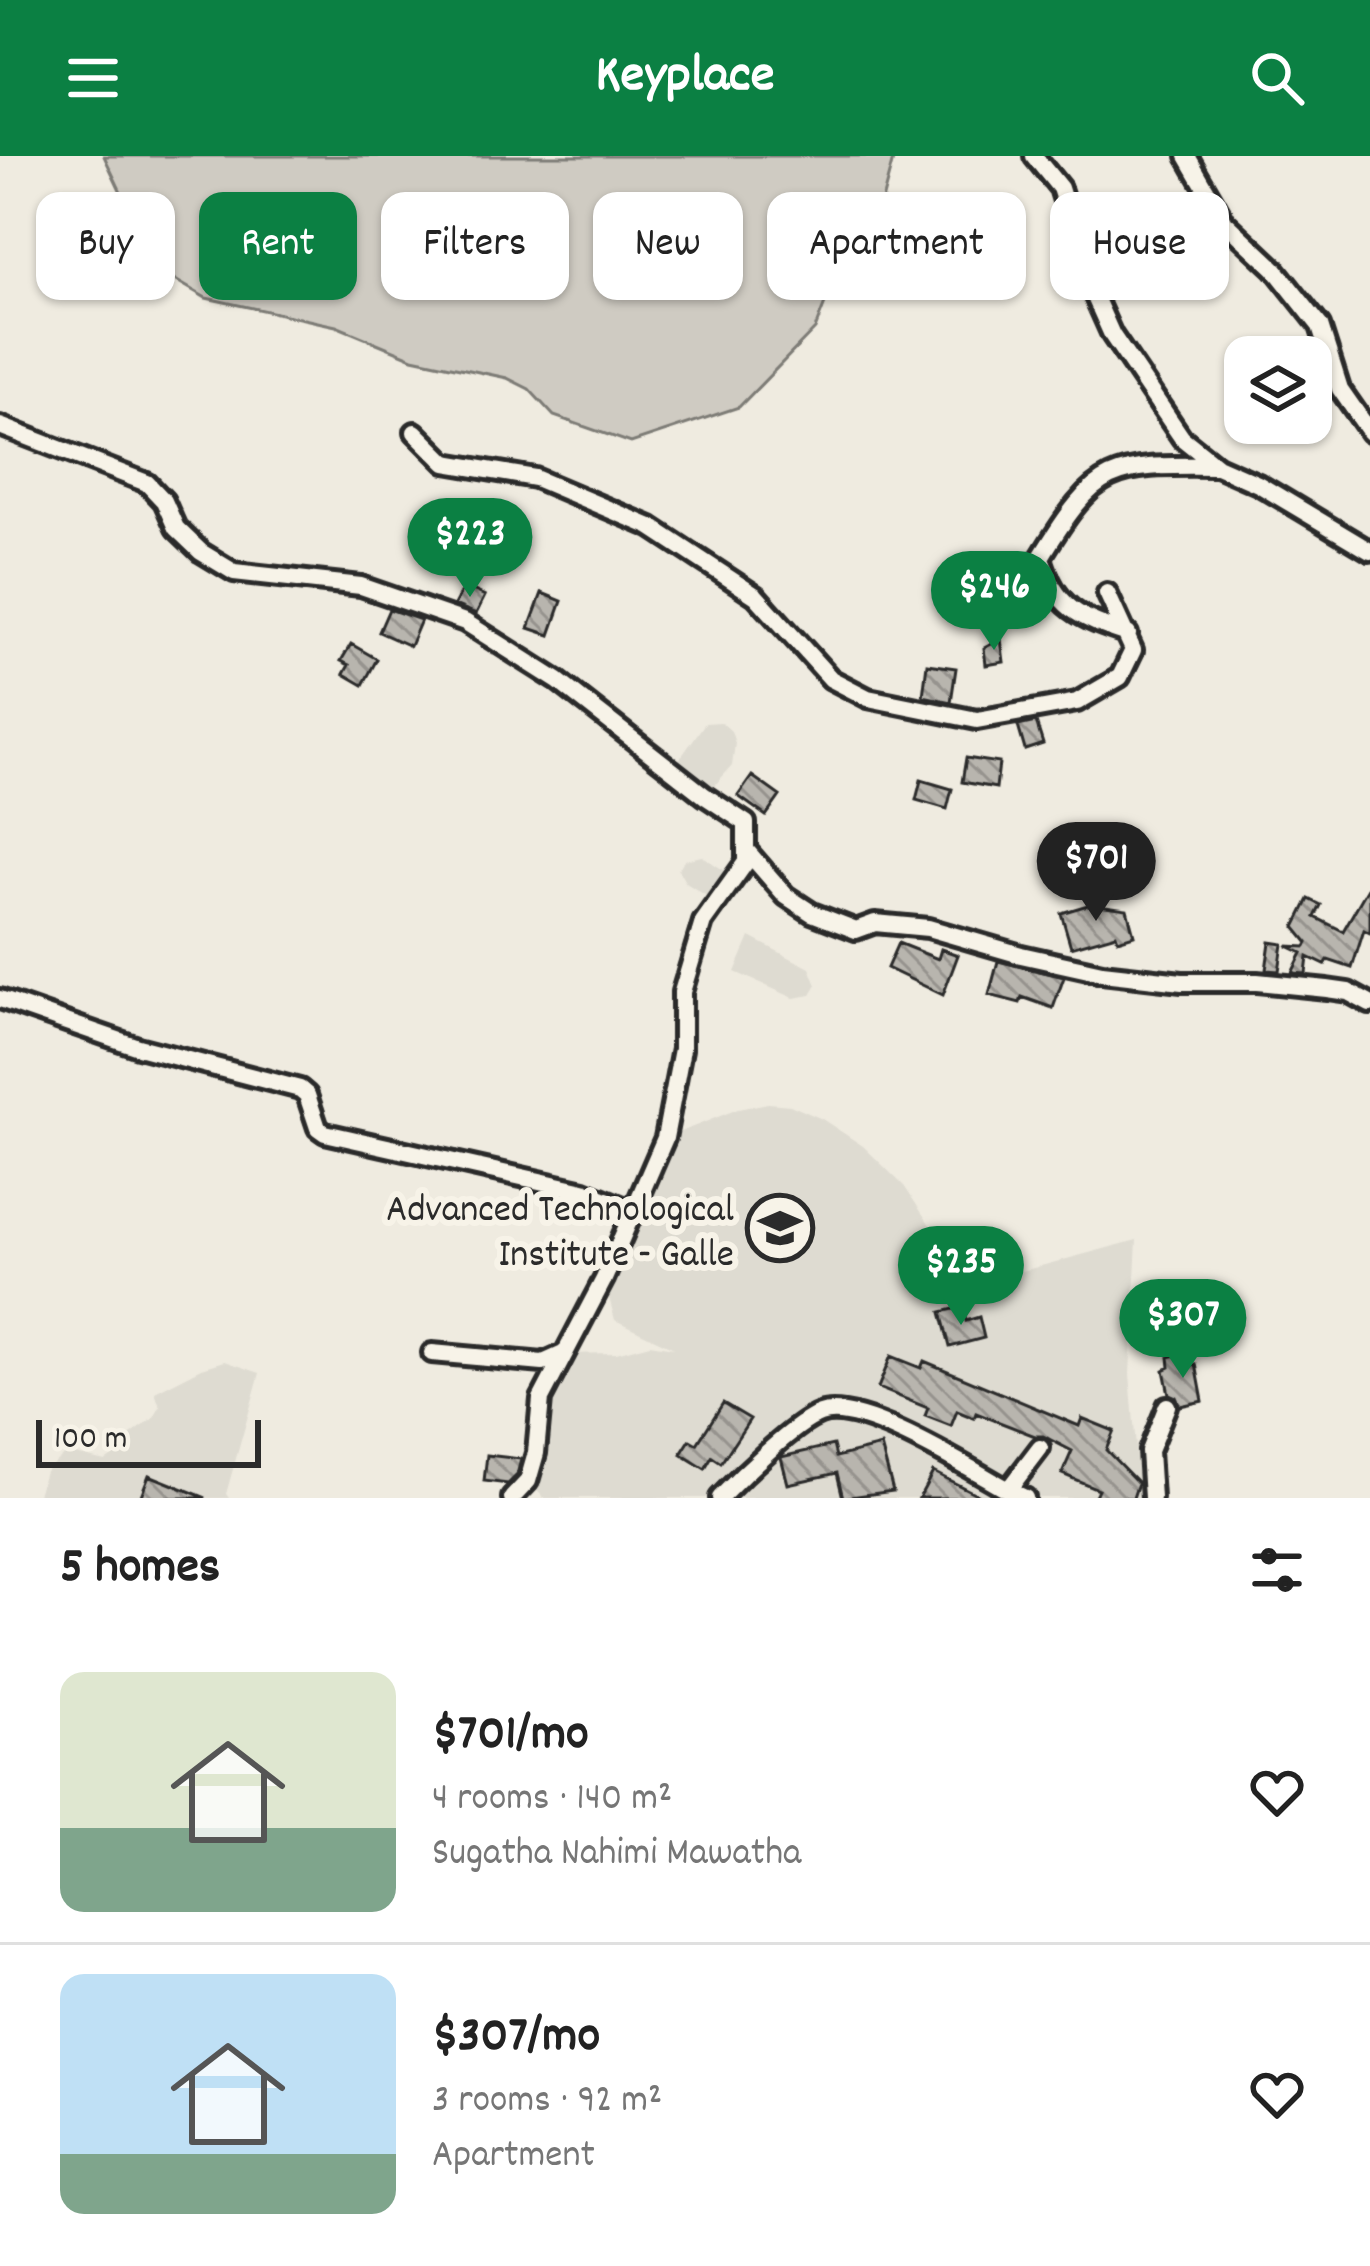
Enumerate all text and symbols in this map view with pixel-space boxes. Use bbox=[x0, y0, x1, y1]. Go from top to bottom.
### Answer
text: Keyplace bbox=[595, 40, 775, 117]
icon: menu bbox=[60, 45, 126, 111]
icon: search bbox=[1244, 45, 1310, 111]
chip: Buy bbox=[36, 192, 175, 300]
chip: Rent bbox=[199, 192, 357, 300]
chip: Filters bbox=[381, 192, 569, 300]
chip: New bbox=[593, 192, 743, 300]
chip: Apartment bbox=[767, 192, 1026, 300]
chip: House bbox=[1050, 192, 1229, 300]
map controls bbox=[1224, 336, 1332, 444]
button: layers bbox=[1224, 336, 1332, 444]
pin: $223 bbox=[399, 498, 541, 600]
text: $223 bbox=[434, 509, 506, 564]
pin: $246 bbox=[923, 551, 1065, 653]
text: $246 bbox=[958, 562, 1030, 617]
pin: $701 bbox=[1025, 822, 1167, 924]
text: $701 bbox=[1064, 833, 1128, 888]
place label: Advanced Technological Institute - Galle bbox=[386, 1185, 734, 1285]
school or university icon: Advanced Technological Institute - Galle bbox=[745, 1193, 815, 1263]
pin: $235 bbox=[890, 1226, 1032, 1328]
text: $235 bbox=[925, 1237, 997, 1292]
pin: $307 bbox=[1112, 1279, 1254, 1381]
text: $307 bbox=[1146, 1290, 1220, 1345]
scale bar bbox=[36, 1414, 261, 1467]
text: 100 m bbox=[54, 1417, 127, 1464]
text: 5 homes bbox=[60, 1534, 220, 1606]
icon: filters bbox=[1244, 1537, 1310, 1603]
text: $701/mo bbox=[432, 1701, 589, 1773]
icon: home bbox=[156, 1720, 300, 1864]
icon: heart bbox=[1244, 1759, 1310, 1825]
text: 4 rooms · 140 m² bbox=[432, 1773, 672, 1828]
text: Sugatha Nahimi Mawatha bbox=[432, 1828, 801, 1883]
text: $307/mo bbox=[432, 2003, 600, 2075]
icon: home bbox=[156, 2022, 300, 2166]
icon: heart bbox=[1244, 2061, 1310, 2127]
text: 3 rooms · 92 m² bbox=[432, 2075, 662, 2130]
text: Apartment bbox=[432, 2130, 595, 2185]

